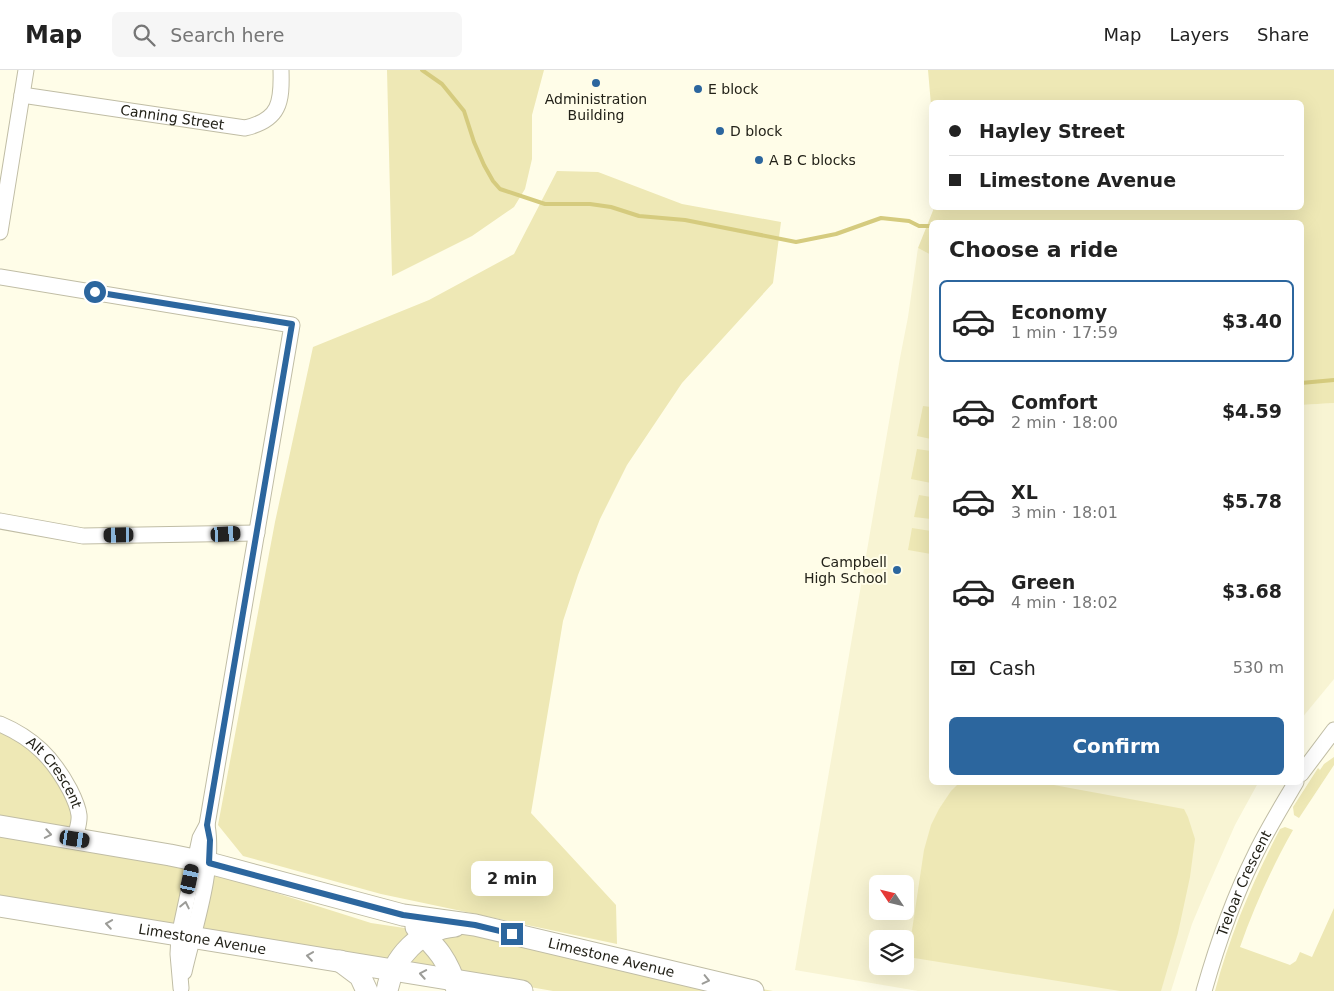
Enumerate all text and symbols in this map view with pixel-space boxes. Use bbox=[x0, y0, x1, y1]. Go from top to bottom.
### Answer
search box bbox=[112, 12, 462, 57]
text: Map bbox=[25, 21, 82, 49]
icon: search bbox=[130, 21, 158, 49]
text: Search here bbox=[170, 24, 284, 46]
text: Map bbox=[1103, 24, 1141, 45]
text: Layers bbox=[1169, 24, 1229, 45]
text: Share bbox=[1257, 24, 1309, 45]
marker: Administration Building bbox=[590, 77, 602, 89]
place label: E block bbox=[708, 81, 759, 97]
marker: E block bbox=[692, 83, 704, 95]
place label: Administration Building bbox=[545, 91, 647, 123]
street label: Canning Street bbox=[119, 102, 226, 133]
text: Hayley Street bbox=[979, 120, 1125, 142]
place label: D block bbox=[730, 123, 783, 139]
marker: D block bbox=[714, 125, 726, 137]
place label: A B C blocks bbox=[769, 152, 856, 168]
marker: A B C blocks bbox=[753, 154, 765, 166]
text: Limestone Avenue bbox=[979, 169, 1176, 191]
text: Choose a ride bbox=[949, 237, 1118, 262]
route start bbox=[84, 281, 106, 303]
icon: car bbox=[951, 299, 996, 344]
text: Economy bbox=[1011, 301, 1107, 323]
text: $3.40 bbox=[1222, 310, 1282, 332]
text: 1 min · 17:59 bbox=[1011, 323, 1118, 342]
icon: car bbox=[951, 389, 996, 434]
text: Comfort bbox=[1011, 391, 1098, 413]
text: $4.59 bbox=[1222, 400, 1282, 422]
text: 2 min · 18:00 bbox=[1011, 413, 1118, 432]
icon: car bbox=[951, 479, 996, 524]
text: XL bbox=[1011, 481, 1038, 503]
text: $5.78 bbox=[1222, 490, 1282, 512]
text: 3 min · 18:01 bbox=[1011, 503, 1118, 522]
car bbox=[210, 526, 241, 542]
car bbox=[103, 527, 134, 543]
place label: Campbell High School bbox=[804, 554, 887, 586]
marker: Campbell High School bbox=[891, 564, 903, 576]
icon: car bbox=[951, 569, 996, 614]
text: Green bbox=[1011, 571, 1075, 593]
text: $3.68 bbox=[1222, 580, 1282, 602]
text: 4 min · 18:02 bbox=[1011, 593, 1118, 612]
icon: cash bbox=[949, 654, 977, 682]
text: Cash bbox=[989, 657, 1036, 679]
text: 530 m bbox=[1233, 658, 1284, 677]
button: Confirm bbox=[949, 717, 1284, 775]
street label: Alt Crescent bbox=[23, 733, 85, 811]
street label: Treloar Crescent bbox=[1213, 827, 1274, 939]
one-way arrow bbox=[44, 829, 52, 839]
car bbox=[59, 829, 90, 849]
callout: 2 min bbox=[471, 862, 553, 896]
car bbox=[179, 863, 200, 895]
text: 2 min bbox=[487, 869, 537, 888]
north arrow bbox=[869, 875, 914, 920]
map controls bbox=[869, 875, 914, 975]
one-way arrow bbox=[179, 901, 190, 910]
one-way arrow bbox=[105, 919, 113, 929]
street label: Limestone Avenue bbox=[137, 921, 267, 957]
route end bbox=[501, 923, 523, 945]
button: layers bbox=[869, 930, 914, 975]
street label: Limestone Avenue bbox=[547, 935, 676, 980]
one-way arrow bbox=[306, 951, 314, 962]
one-way arrow bbox=[419, 970, 428, 980]
one-way arrow bbox=[701, 974, 710, 985]

